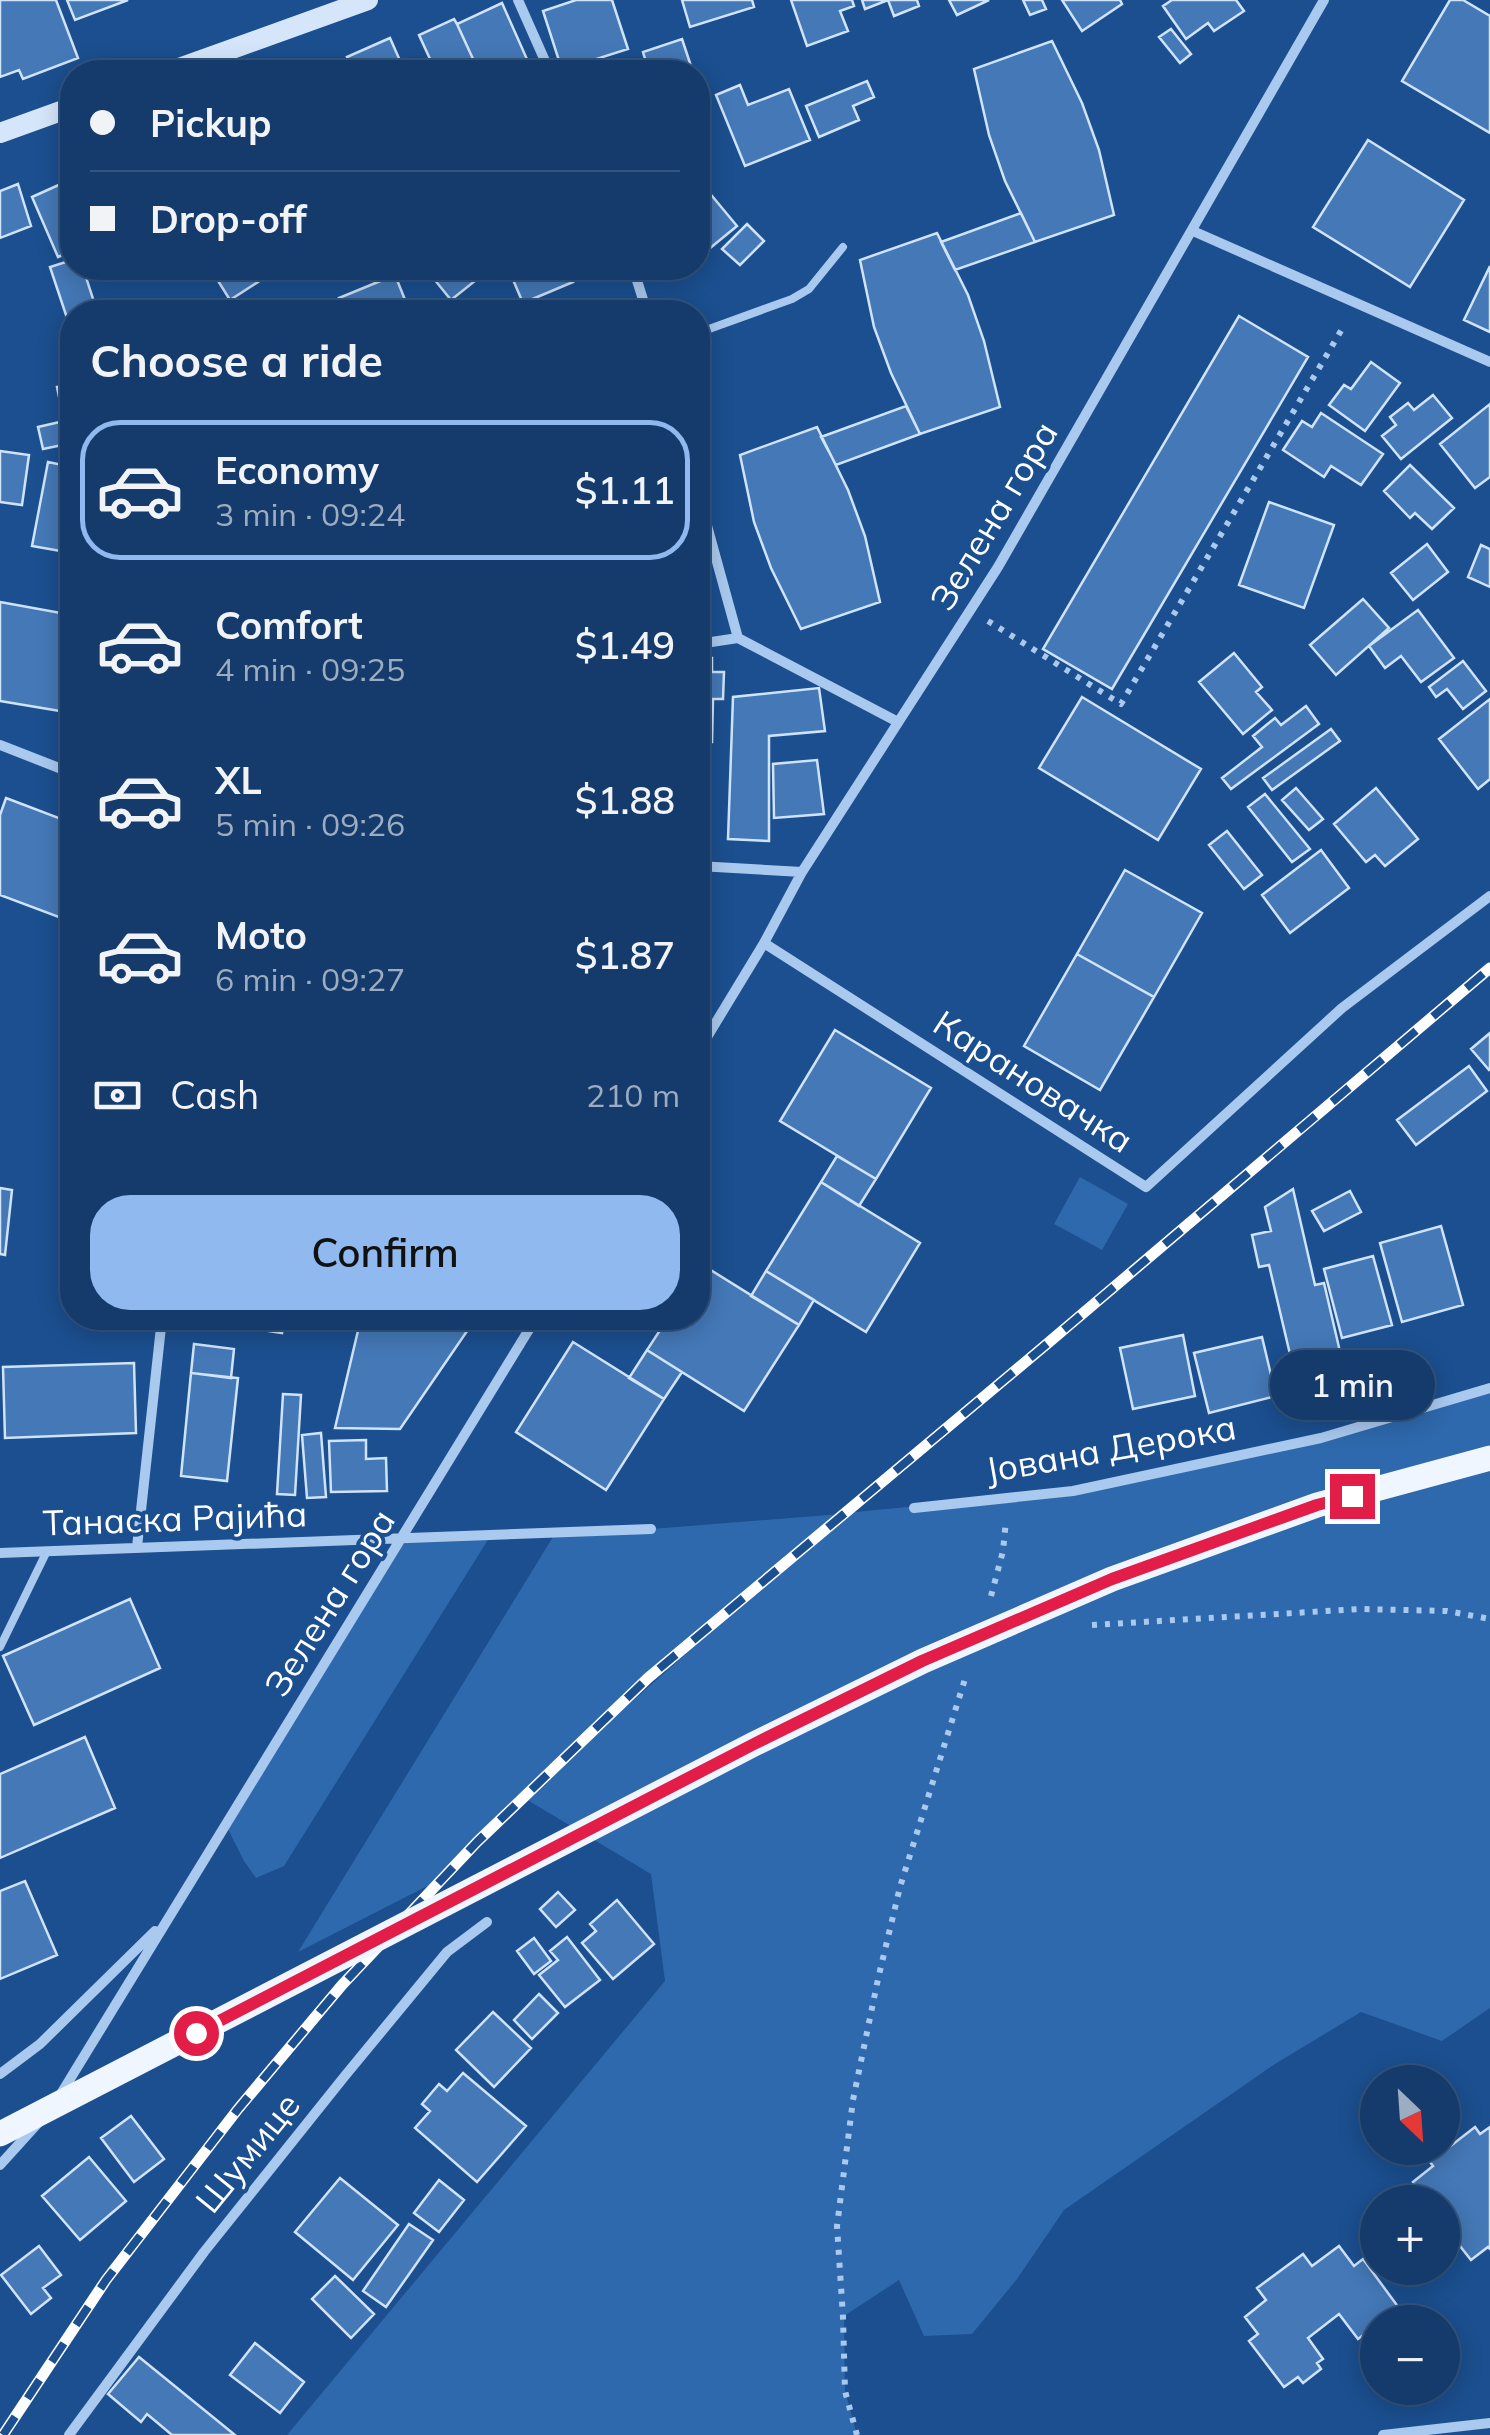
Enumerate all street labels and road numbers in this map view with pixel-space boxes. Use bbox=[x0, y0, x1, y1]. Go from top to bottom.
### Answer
street label: Зелена гора bbox=[920, 413, 1067, 618]
street label: Карановачка bbox=[926, 1000, 1142, 1162]
street label: Јована Дерока bbox=[982, 1404, 1239, 1492]
street label: Танаска Рајића bbox=[42, 1491, 308, 1545]
street label: Зелена гора bbox=[254, 1501, 404, 1704]
street label: Шумице bbox=[185, 2083, 309, 2221]

